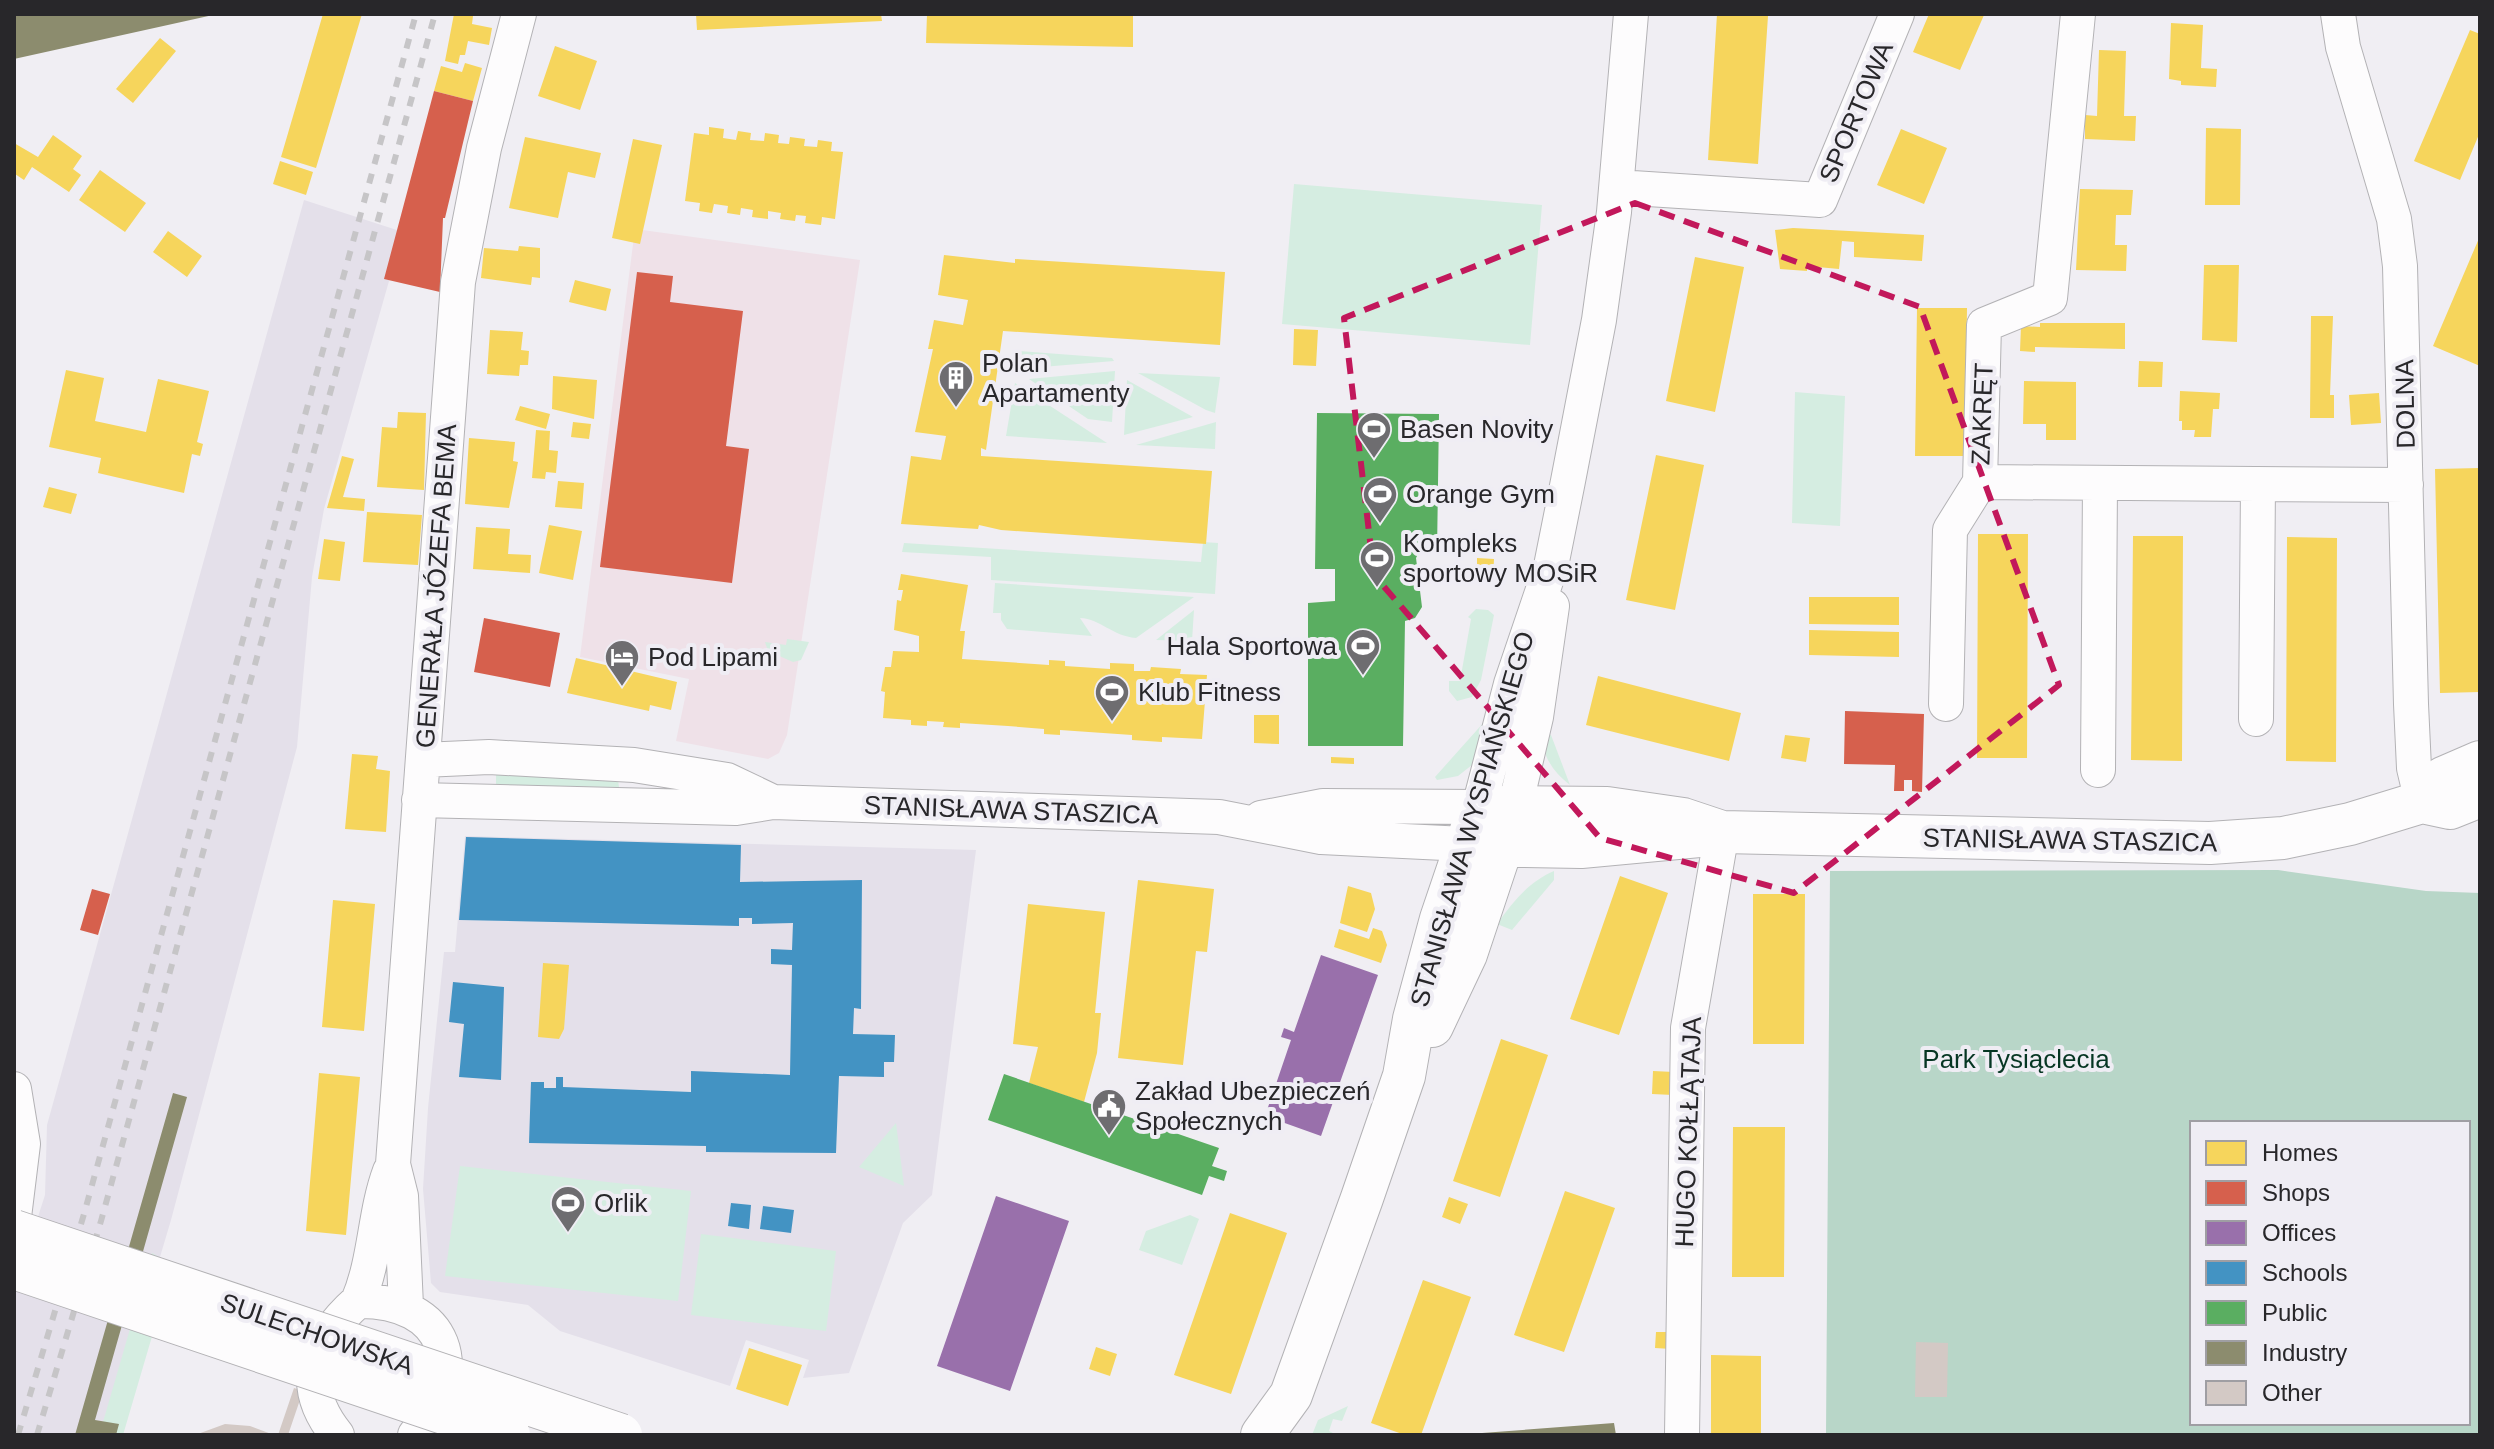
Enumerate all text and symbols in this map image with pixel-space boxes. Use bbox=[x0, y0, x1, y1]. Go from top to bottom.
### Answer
street label: SPORTOWA bbox=[1813, 37, 1899, 187]
place label: Polan Apartamenty bbox=[982, 348, 1129, 408]
street label: DOLNA bbox=[2389, 358, 2421, 449]
building icon: Polan Apartamenty bbox=[937, 359, 975, 409]
street label: ZAKRĘT bbox=[1965, 362, 1999, 466]
sports icon: Basen Novity bbox=[1355, 410, 1393, 460]
place label: Basen Novity bbox=[1400, 414, 1553, 444]
street label: GENERAŁA JÓZEFA BEMA bbox=[410, 422, 462, 749]
sports icon: Orange Gym bbox=[1361, 475, 1399, 525]
place label: Orange Gym bbox=[1406, 479, 1555, 509]
place label: Kompleks sportowy MOSiR bbox=[1403, 528, 1598, 588]
sports icon: Kompleks sportowy MOSiR bbox=[1358, 539, 1396, 589]
sports icon: Hala Sportowa bbox=[1344, 627, 1382, 677]
street label: STANISŁAWA WYSPIAŃSKIEGO bbox=[1404, 628, 1540, 1010]
place label: Hala Sportowa bbox=[1166, 631, 1338, 661]
hotel icon: Pod Lipami bbox=[603, 638, 641, 688]
place label: Pod Lipami bbox=[648, 642, 778, 672]
sports icon: Klub Fitness bbox=[1093, 673, 1131, 723]
place label: Klub Fitness bbox=[1138, 677, 1281, 707]
street label: STANISŁAWA STASZICA bbox=[863, 790, 1159, 830]
street label: STANISŁAWA STASZICA bbox=[1922, 822, 2218, 858]
street label: HUGO KOŁŁĄTAJA bbox=[1669, 1016, 1707, 1248]
park label: Park Tysiąclecia bbox=[1922, 1044, 2110, 1074]
place label: Zakład Ubezpieczeń Społecznych bbox=[1135, 1076, 1371, 1136]
public building icon: Zakład Ubezpieczeń Społecznych bbox=[1090, 1087, 1128, 1137]
legend bbox=[2190, 1121, 2470, 1425]
text: Homes bbox=[2262, 1139, 2338, 1166]
text: Shops bbox=[2262, 1179, 2330, 1206]
sports icon: Orlik bbox=[549, 1184, 587, 1234]
place label: Orlik bbox=[594, 1188, 648, 1218]
text: Offices bbox=[2262, 1219, 2336, 1246]
text: Schools bbox=[2262, 1259, 2347, 1286]
street label: SULECHOWSKA bbox=[216, 1287, 418, 1381]
text: Public bbox=[2262, 1299, 2327, 1326]
text: Industry bbox=[2262, 1339, 2347, 1366]
text: Other bbox=[2262, 1379, 2322, 1406]

